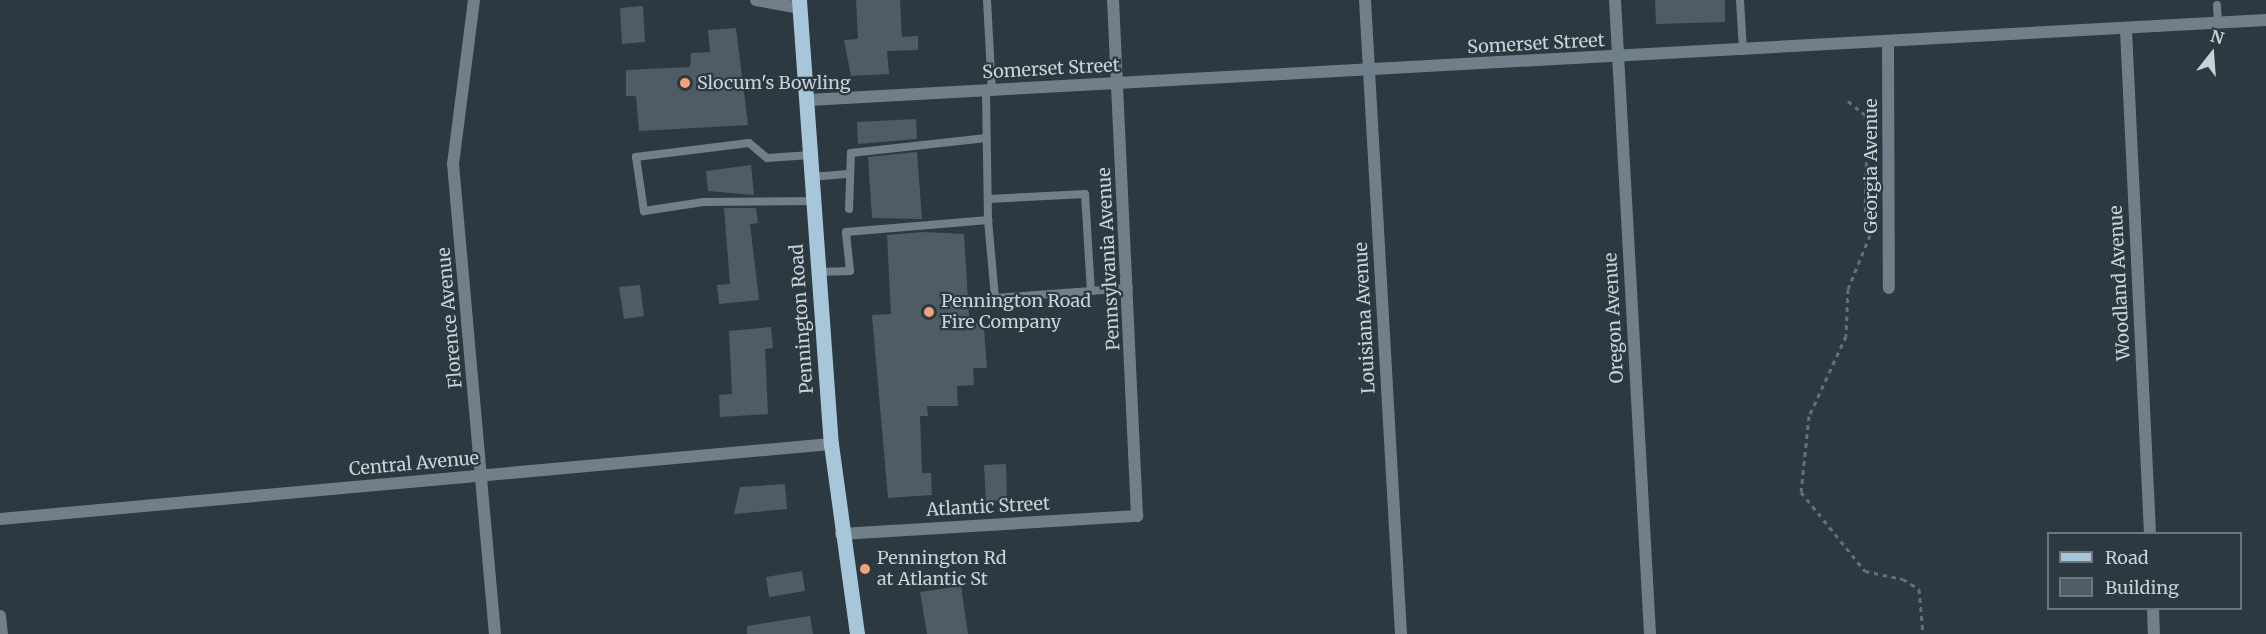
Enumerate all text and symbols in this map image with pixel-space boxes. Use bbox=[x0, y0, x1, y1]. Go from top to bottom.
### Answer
north arrow bbox=[2182, 24, 2242, 84]
text: N bbox=[2208, 25, 2226, 48]
street label: Somerset Street bbox=[1467, 30, 1605, 58]
street label: Somerset Street bbox=[982, 55, 1120, 83]
place label: Slocum's Bowling bbox=[697, 72, 851, 94]
marker: Slocum's Bowling bbox=[678, 76, 692, 90]
street label: Georgia Avenue bbox=[1860, 98, 1882, 234]
street label: Pennsylvania Avenue bbox=[1093, 167, 1125, 351]
street label: Woodland Avenue bbox=[2105, 205, 2135, 361]
street label: Louisiana Avenue bbox=[1350, 242, 1380, 394]
street label: Pennington Road bbox=[786, 243, 818, 395]
street label: Florence Avenue bbox=[433, 246, 467, 390]
street label: Oregon Avenue bbox=[1600, 252, 1628, 384]
place label: Pennington Road Fire Company bbox=[941, 291, 1091, 334]
marker: Pennington Road Fire Company bbox=[922, 305, 936, 319]
street label: Central Avenue bbox=[348, 448, 480, 480]
street label: Atlantic Street bbox=[926, 493, 1050, 521]
legend bbox=[2047, 532, 2242, 610]
text: Road bbox=[2105, 546, 2149, 569]
place label: Pennington Rd at Atlantic St bbox=[877, 548, 1007, 590]
marker: Pennington Rd at Atlantic St bbox=[858, 562, 872, 576]
text: Building bbox=[2105, 576, 2179, 599]

